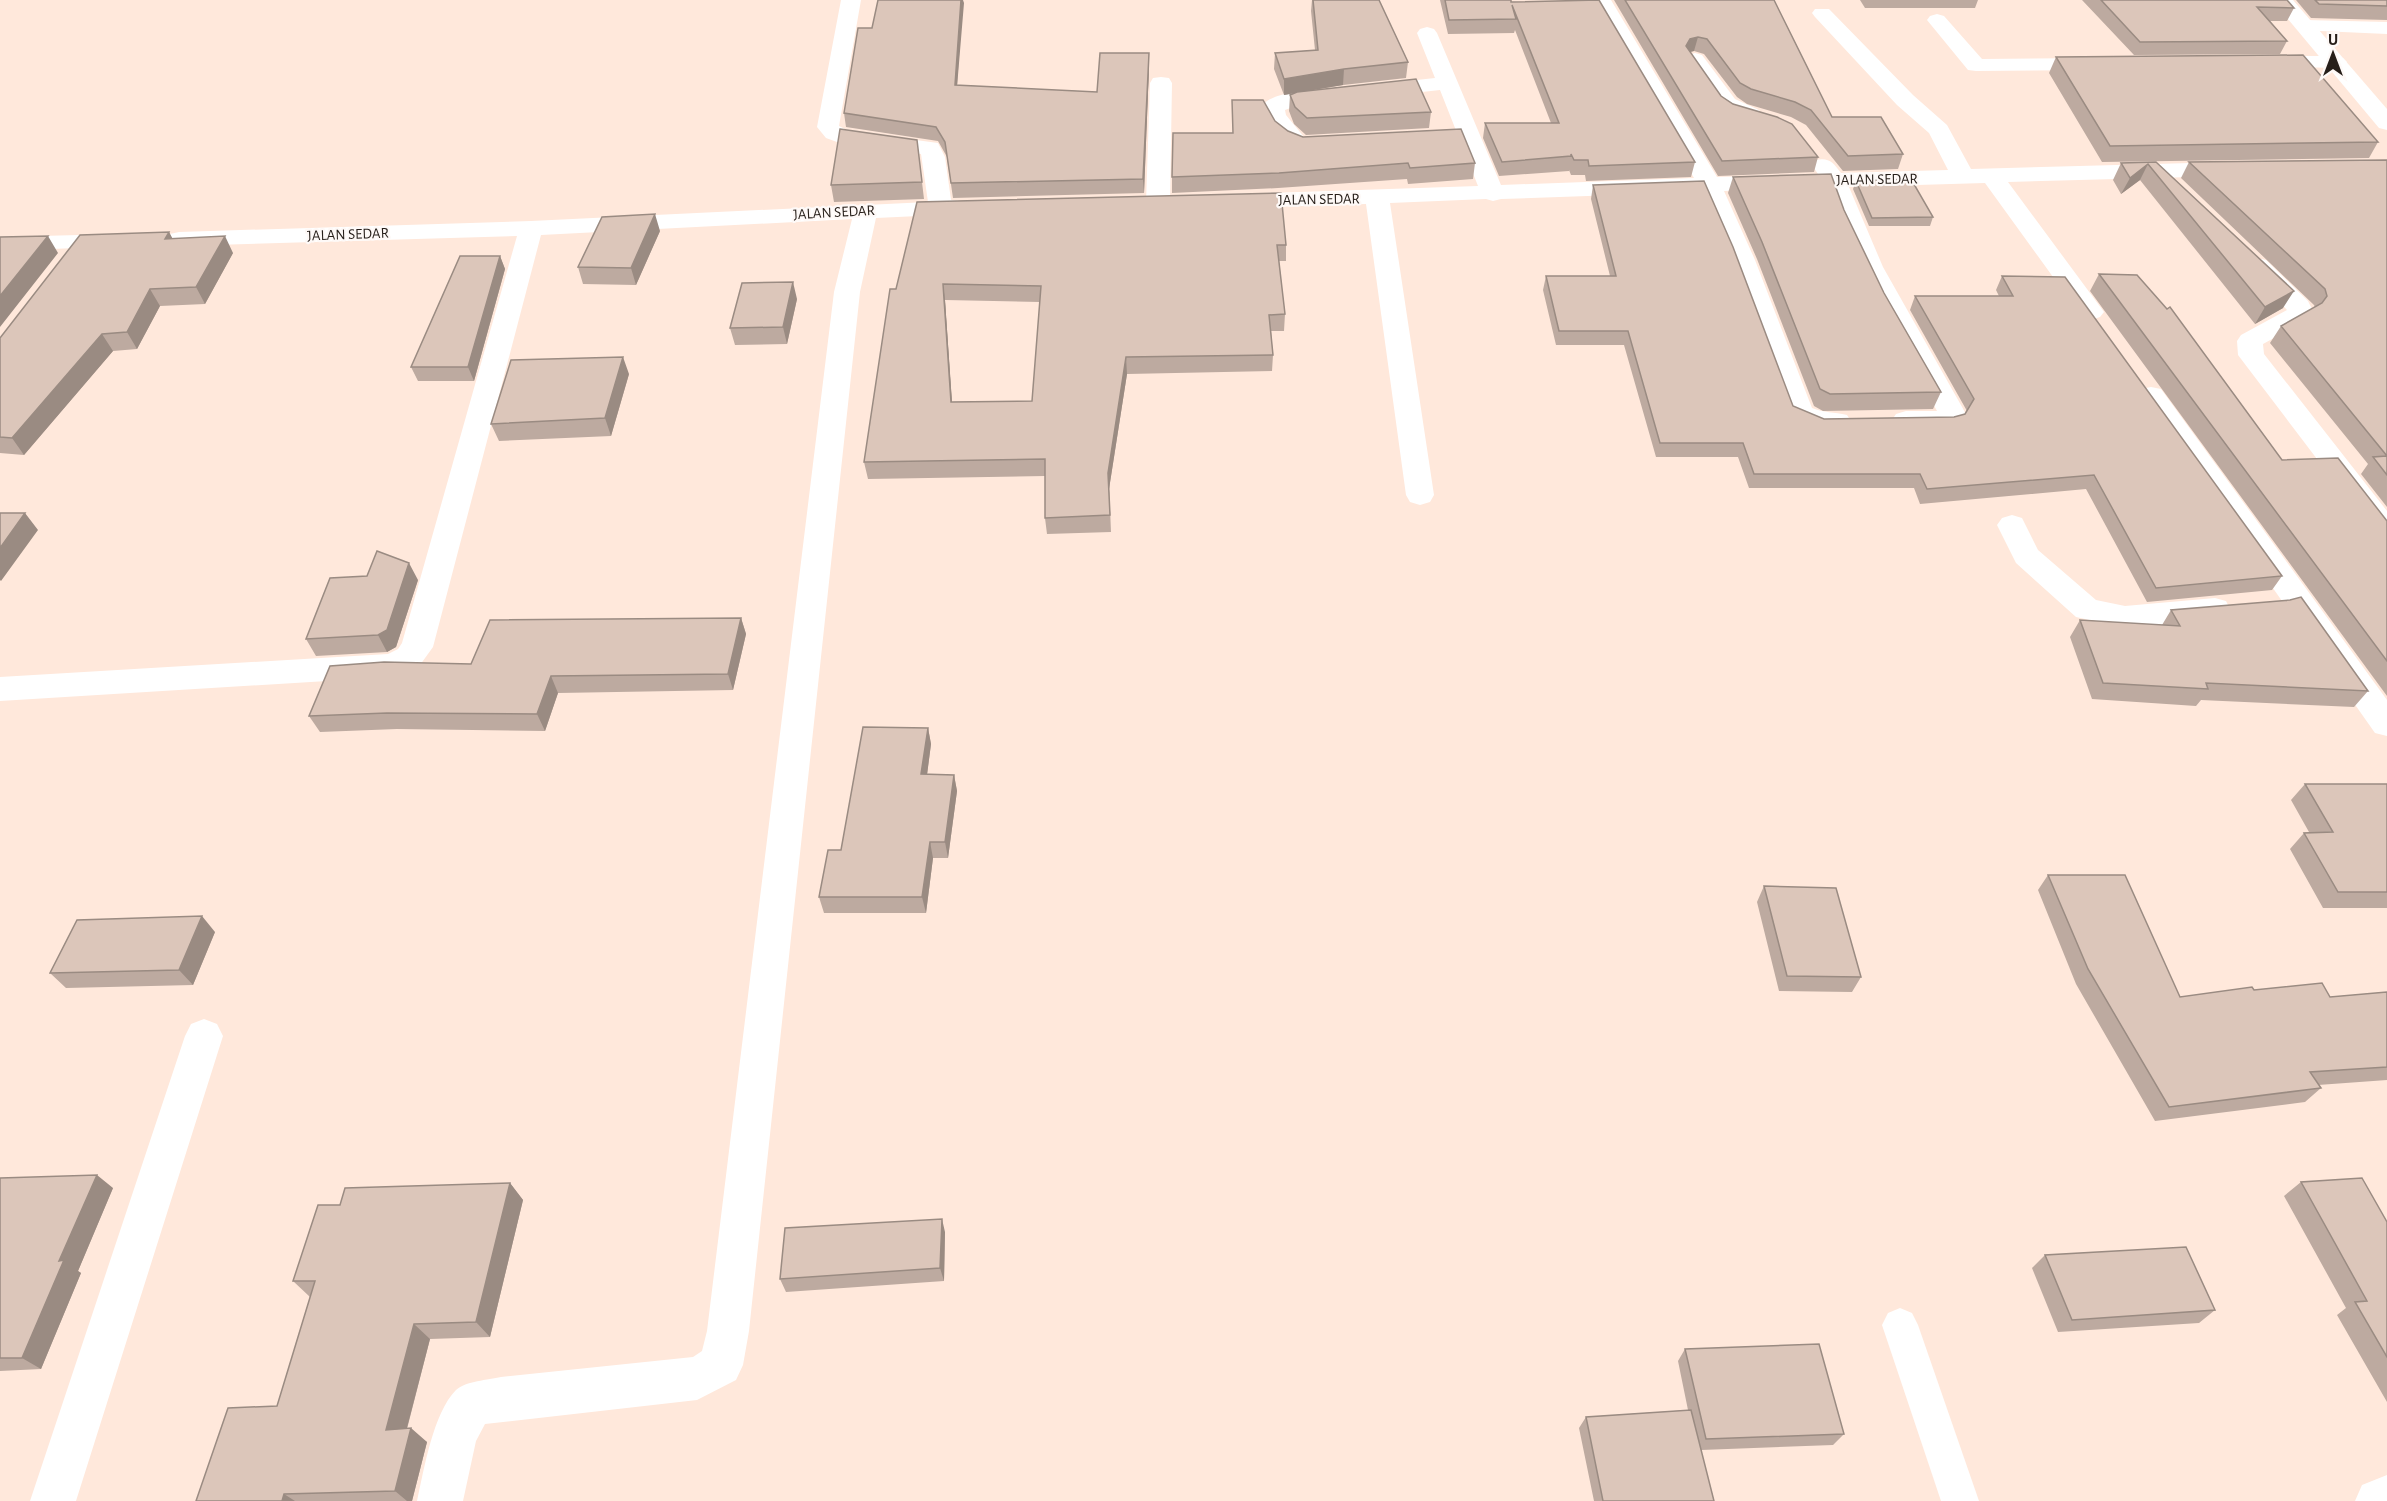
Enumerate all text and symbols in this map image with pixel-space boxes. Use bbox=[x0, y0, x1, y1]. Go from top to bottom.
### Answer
north arrow bbox=[2303, 24, 2363, 84]
text: U bbox=[2328, 32, 2338, 48]
street label: JALAN SEDAR bbox=[1836, 171, 1918, 188]
street label: JALAN SEDAR bbox=[1278, 191, 1360, 208]
street label: JALAN SEDAR bbox=[793, 203, 875, 222]
street label: JALAN SEDAR bbox=[307, 226, 389, 243]

